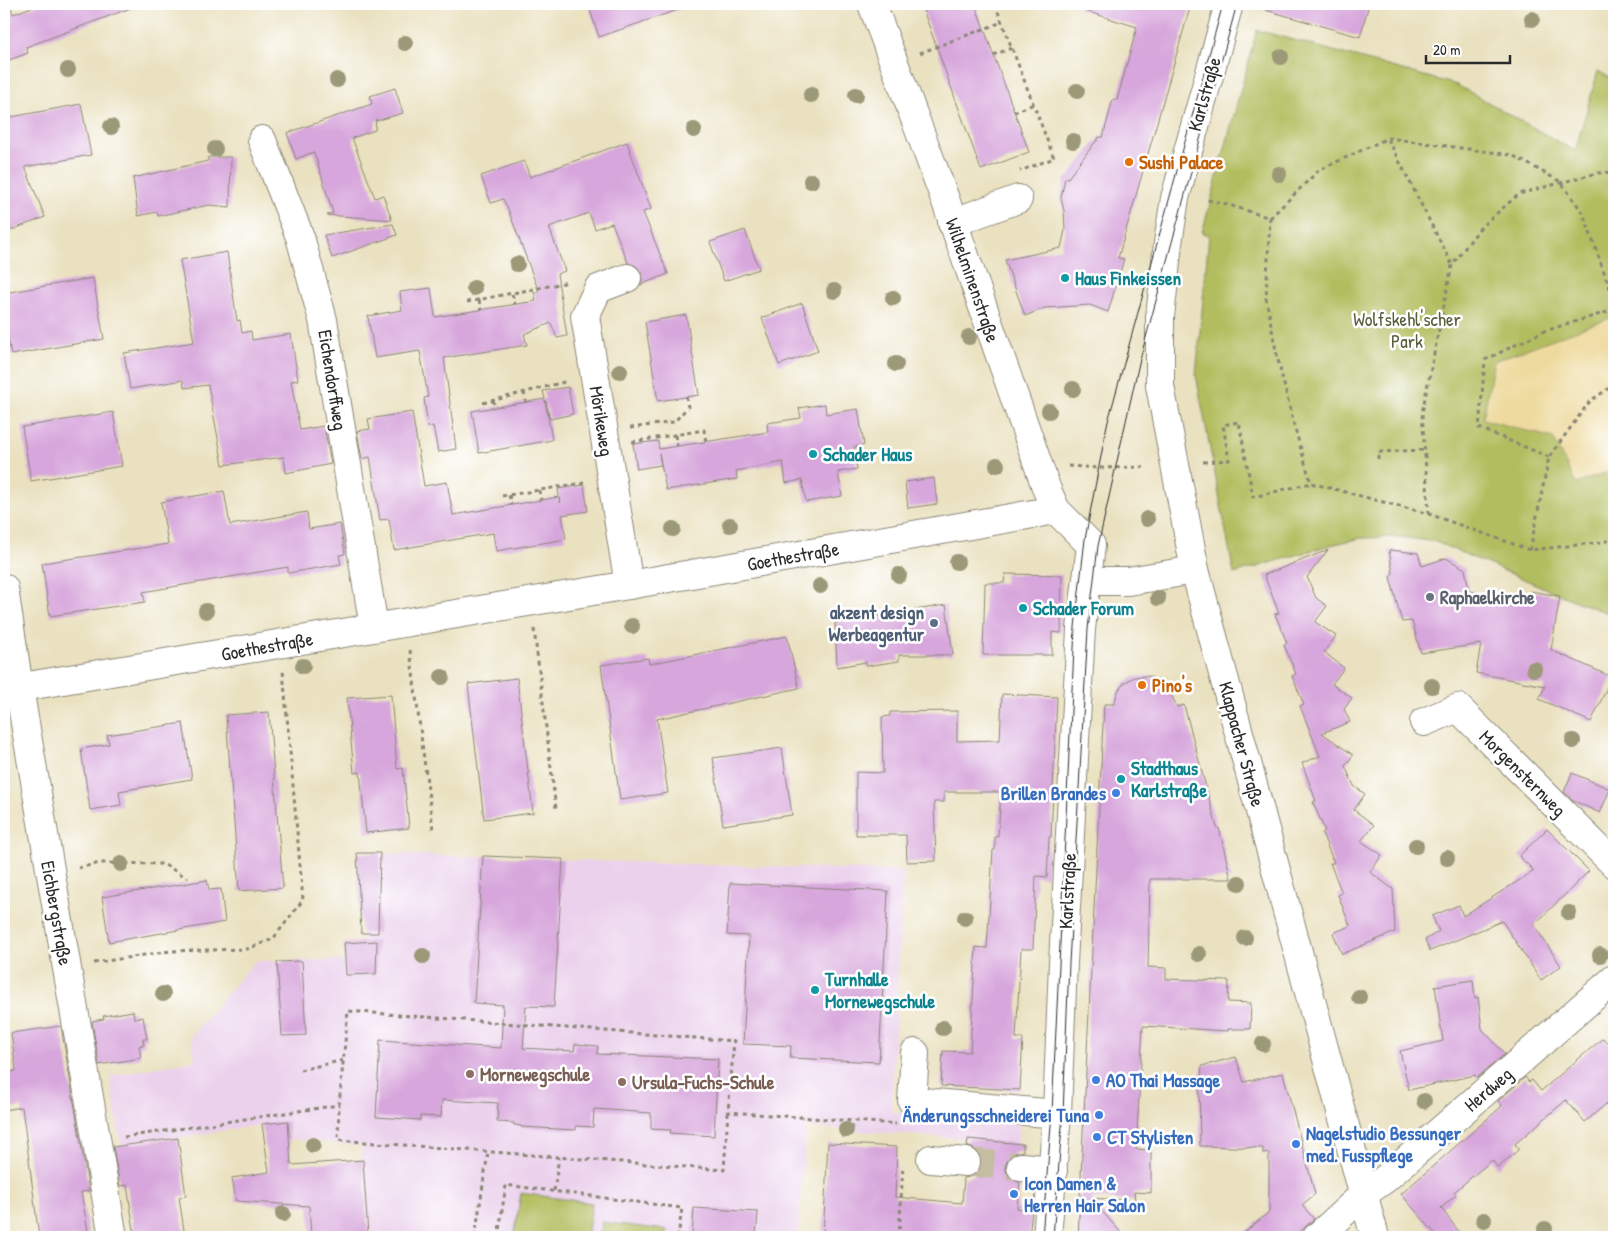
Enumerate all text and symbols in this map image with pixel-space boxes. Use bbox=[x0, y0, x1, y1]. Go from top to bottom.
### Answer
scale bar bbox=[1426, 32, 1509, 64]
text: 20 m bbox=[1433, 39, 1460, 60]
street label: Karlstraße bbox=[1181, 53, 1227, 134]
place label: Sushi Palace bbox=[1139, 149, 1224, 175]
marker: Sushi Palace bbox=[1123, 156, 1135, 168]
street label: Wilhelminenstraße bbox=[940, 214, 1007, 346]
place label: Haus Finkeissen bbox=[1075, 265, 1181, 291]
marker: Haus Finkeissen bbox=[1059, 272, 1071, 284]
park label: Wolfskehl'scher Park bbox=[1353, 306, 1462, 354]
street label: Eichendorffweg bbox=[312, 328, 354, 432]
street label: Mörikeweg bbox=[584, 384, 620, 458]
place label: Schader Haus bbox=[823, 441, 913, 467]
marker: Schader Haus bbox=[807, 448, 819, 460]
street label: Goethestraße bbox=[745, 535, 841, 577]
place label: Raphaelkirche bbox=[1440, 584, 1535, 611]
marker: Raphaelkirche bbox=[1424, 591, 1436, 603]
place label: Schader Forum bbox=[1033, 595, 1134, 621]
place label: akzent design Werbeagentur bbox=[829, 599, 925, 648]
marker: Schader Forum bbox=[1017, 602, 1029, 614]
marker: akzent design Werbeagentur bbox=[928, 617, 940, 629]
street label: Goethestraße bbox=[219, 625, 315, 667]
place label: Pino's bbox=[1152, 672, 1193, 698]
marker: Pino's bbox=[1136, 679, 1148, 691]
street label: Klappacher Straße bbox=[1213, 679, 1271, 810]
street label: Morgensternweg bbox=[1474, 724, 1572, 822]
place label: Stadthaus Karlstraße bbox=[1131, 755, 1207, 804]
marker: Stadthaus Karlstraße bbox=[1115, 773, 1127, 785]
place label: Brillen Brandes bbox=[1001, 780, 1107, 806]
marker: Brillen Brandes bbox=[1110, 787, 1122, 799]
street label: Karlstraße bbox=[1052, 852, 1082, 930]
street label: Eichbergstraße bbox=[35, 859, 79, 968]
place label: Turnhalle Mornewegschule bbox=[824, 966, 936, 1015]
marker: Turnhalle Mornewegschule bbox=[809, 984, 821, 996]
place label: Mornewegschule bbox=[480, 1061, 591, 1088]
street label: Herdweg bbox=[1458, 1061, 1518, 1117]
place label: AO Thai Massage bbox=[1106, 1067, 1220, 1094]
marker: Mornewegschule bbox=[464, 1068, 476, 1080]
place label: Ursula-Fuchs-Schule bbox=[632, 1069, 775, 1095]
marker: AO Thai Massage bbox=[1090, 1074, 1102, 1086]
marker: Ursula-Fuchs-Schule bbox=[616, 1076, 628, 1088]
place label: Änderungsschneiderei Tuna bbox=[903, 1102, 1090, 1129]
marker: Änderungsschneiderei Tuna bbox=[1093, 1109, 1105, 1121]
place label: Nagelstudio Bessunger med. Fusspflege bbox=[1306, 1120, 1462, 1169]
place label: CT Stylisten bbox=[1107, 1124, 1194, 1151]
marker: CT Stylisten bbox=[1091, 1131, 1103, 1143]
marker: Nagelstudio Bessunger med. Fusspflege bbox=[1290, 1138, 1302, 1150]
place label: Icon Damen & Herren Hair Salon bbox=[1024, 1170, 1146, 1218]
marker: Icon Damen & Herren Hair Salon bbox=[1008, 1188, 1020, 1200]

